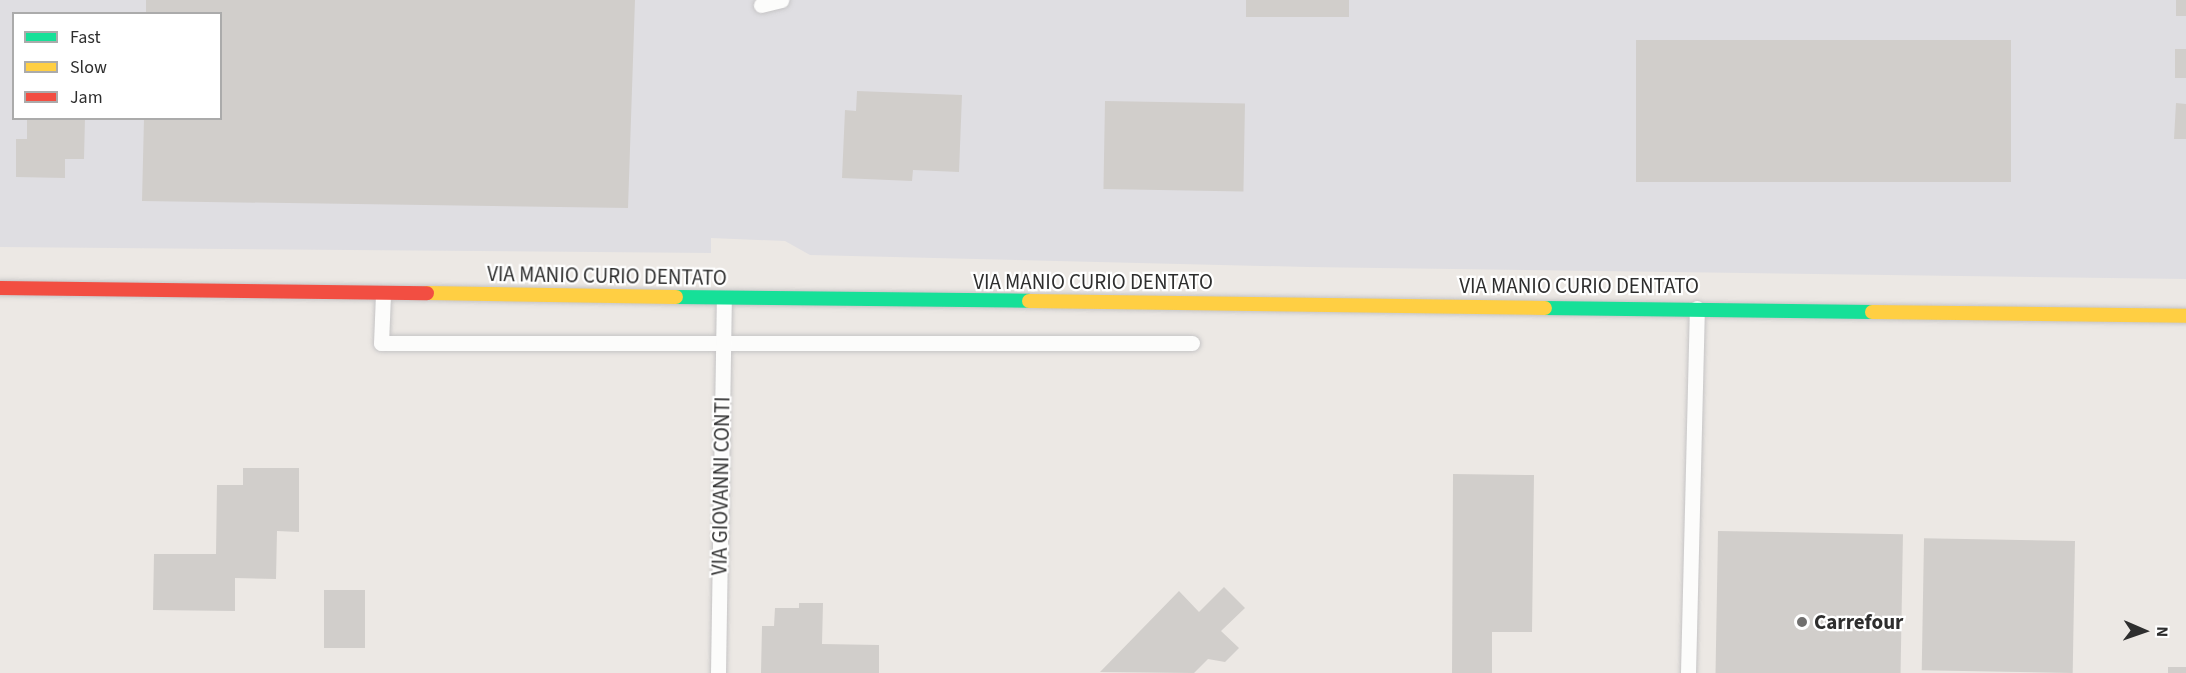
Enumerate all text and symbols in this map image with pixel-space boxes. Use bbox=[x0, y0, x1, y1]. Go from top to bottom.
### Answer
legend bbox=[12, 12, 222, 120]
text: Fast bbox=[70, 25, 101, 50]
text: Slow bbox=[70, 55, 107, 80]
text: Jam bbox=[70, 85, 103, 110]
street label: VIA MANIO CURIO DENTATO bbox=[487, 261, 727, 291]
street label: VIA MANIO CURIO DENTATO bbox=[973, 269, 1213, 295]
street label: VIA MANIO CURIO DENTATO bbox=[1459, 273, 1699, 299]
street label: VIA GIOVANNI CONTI bbox=[707, 396, 735, 576]
north arrow bbox=[2114, 601, 2174, 661]
place label: Carrefour bbox=[1814, 609, 1903, 635]
marker: Carrefour bbox=[1795, 615, 1809, 629]
text: N bbox=[2151, 626, 2173, 637]

